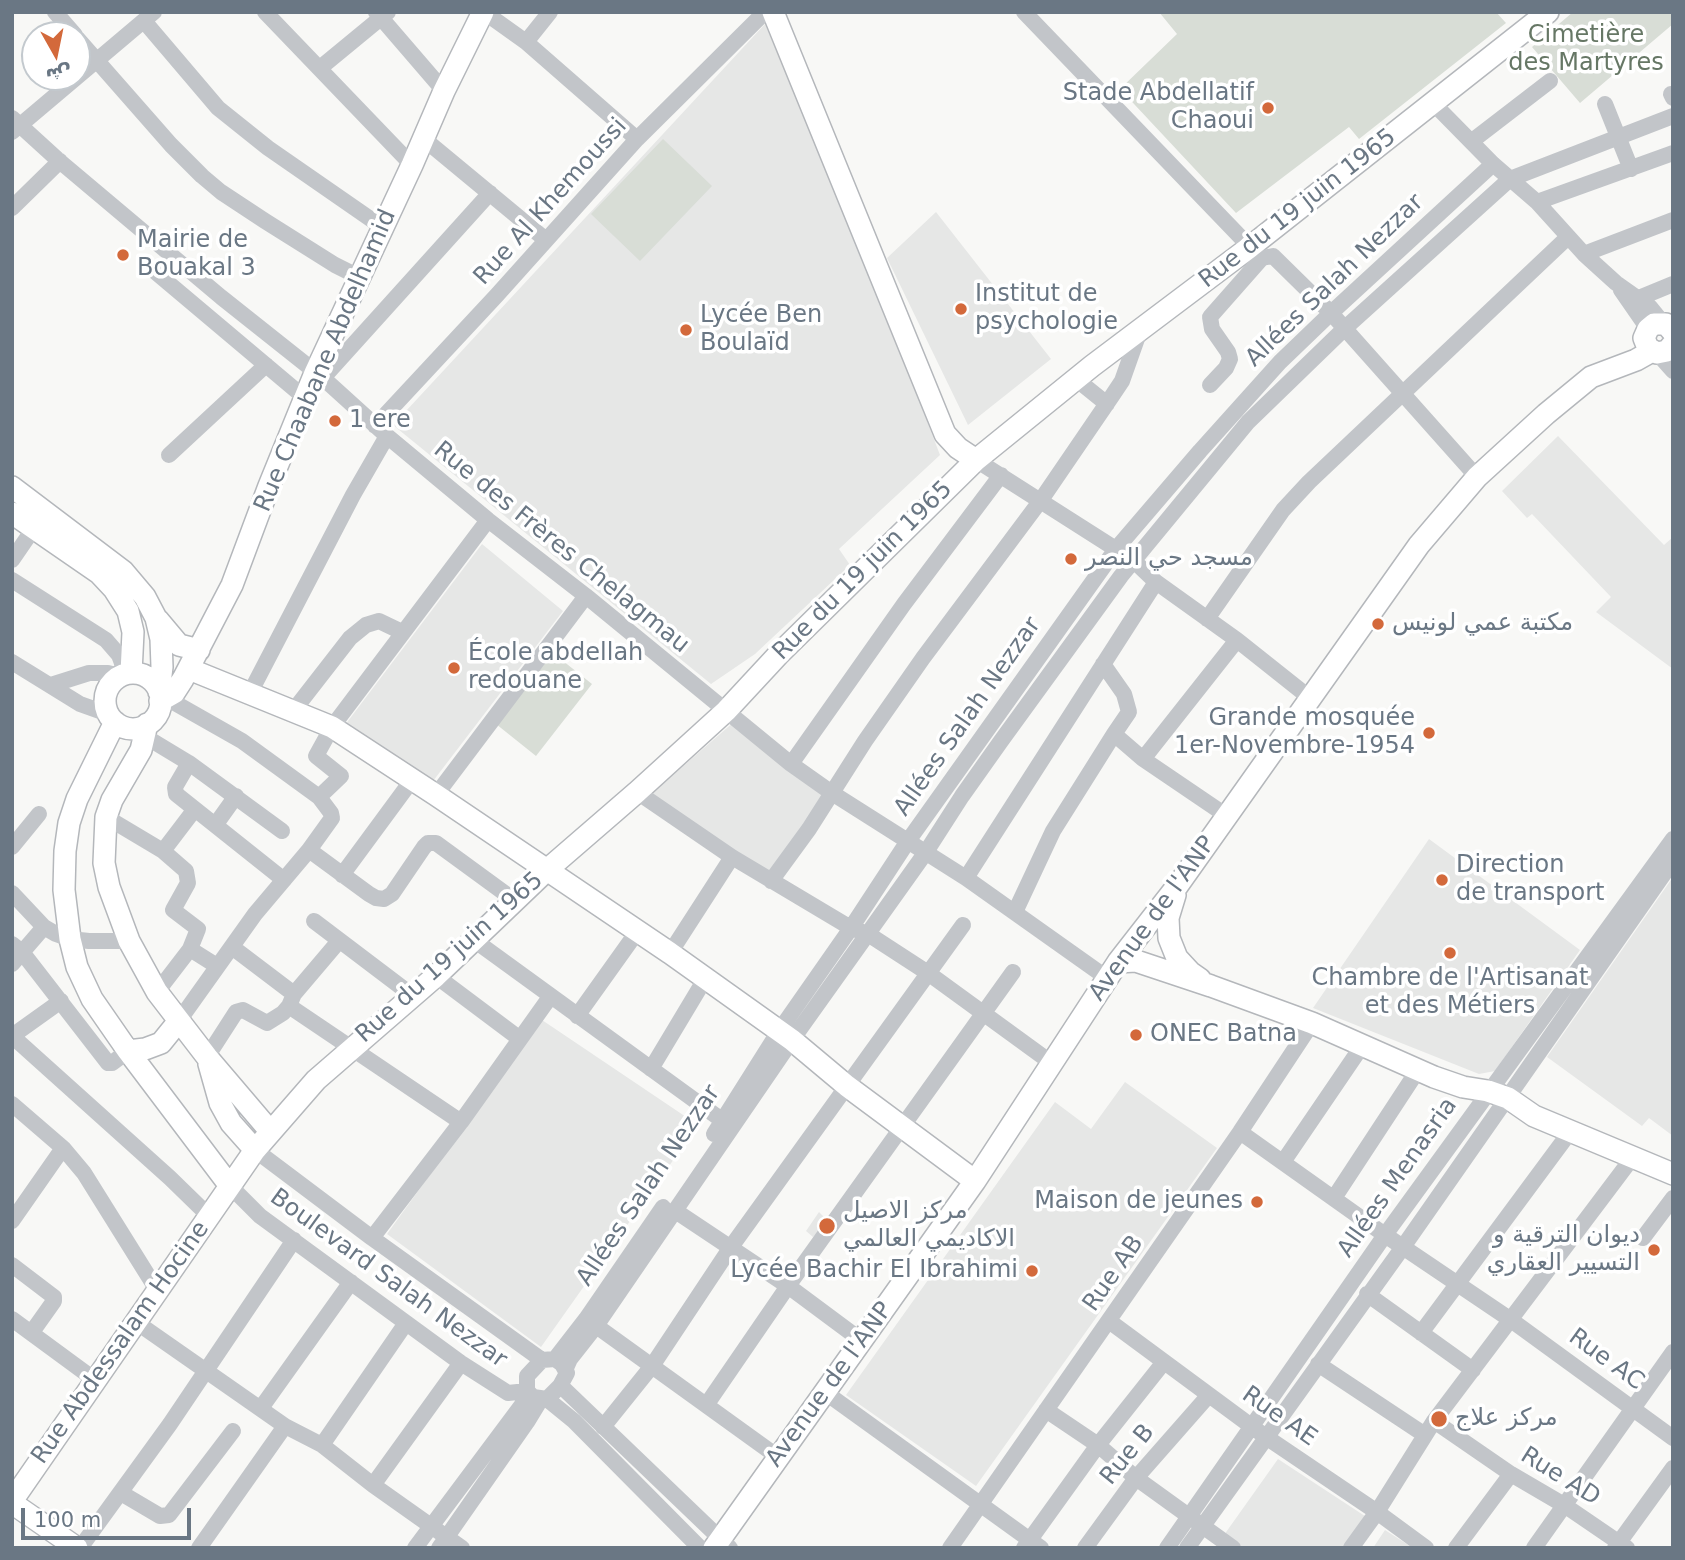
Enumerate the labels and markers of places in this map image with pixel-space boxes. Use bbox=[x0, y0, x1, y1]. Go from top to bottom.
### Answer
place label: Stade Abdellatif Chaoui bbox=[1063, 80, 1254, 136]
marker: Stade Abdellatif Chaoui bbox=[1260, 100, 1276, 116]
place label: Mairie de Bouakal 3 bbox=[137, 227, 256, 283]
marker: Mairie de Bouakal 3 bbox=[115, 247, 131, 263]
place label: Institut de psychologie bbox=[975, 281, 1118, 337]
marker: Institut de psychologie bbox=[953, 301, 969, 317]
place label: Lycée Ben Boulaïd bbox=[700, 302, 822, 358]
marker: Lycée Ben Boulaïd bbox=[678, 322, 694, 338]
place label: 1 ere bbox=[349, 407, 411, 435]
marker: 1 ere bbox=[327, 413, 343, 429]
place label: مسجد حي النصر bbox=[1085, 545, 1253, 573]
marker: مسجد حي النصر bbox=[1063, 551, 1079, 567]
place label: مكتبة عمي لونيس bbox=[1392, 610, 1573, 638]
marker: مكتبة عمي لونيس bbox=[1370, 616, 1386, 632]
place label: École abdellah redouane bbox=[468, 640, 643, 696]
marker: École abdellah redouane bbox=[446, 660, 462, 676]
place label: Grande mosquée 1er-Novembre-1954 bbox=[1174, 705, 1415, 761]
marker: Grande mosquée 1er-Novembre-1954 bbox=[1421, 725, 1437, 741]
place label: Direction de transport bbox=[1456, 852, 1605, 908]
marker: Direction de transport bbox=[1434, 872, 1450, 888]
marker: Chambre de l'Artisanat et des Métiers bbox=[1442, 945, 1458, 961]
place label: Chambre de l'Artisanat et des Métiers bbox=[1312, 965, 1588, 1021]
place label: ONEC Batna bbox=[1150, 1021, 1297, 1049]
marker: ONEC Batna bbox=[1128, 1027, 1144, 1043]
place label: Maison de jeunes bbox=[1034, 1188, 1243, 1216]
marker: Maison de jeunes bbox=[1249, 1194, 1265, 1210]
place label: مركز الاصيل الاكاديمي العالمي bbox=[843, 1198, 1015, 1254]
marker: مركز الاصيل الاكاديمي العالمي bbox=[817, 1216, 837, 1236]
place label: ديوان الترقية و التسيير العقاري bbox=[1487, 1222, 1640, 1278]
marker: ديوان الترقية و التسيير العقاري bbox=[1646, 1242, 1662, 1258]
place label: Lycée Bachir El Ibrahimi bbox=[730, 1257, 1018, 1285]
marker: Lycée Bachir El Ibrahimi bbox=[1024, 1263, 1040, 1279]
place label: مركز علاج bbox=[1455, 1405, 1558, 1433]
marker: مركز علاج bbox=[1429, 1409, 1449, 1429]

